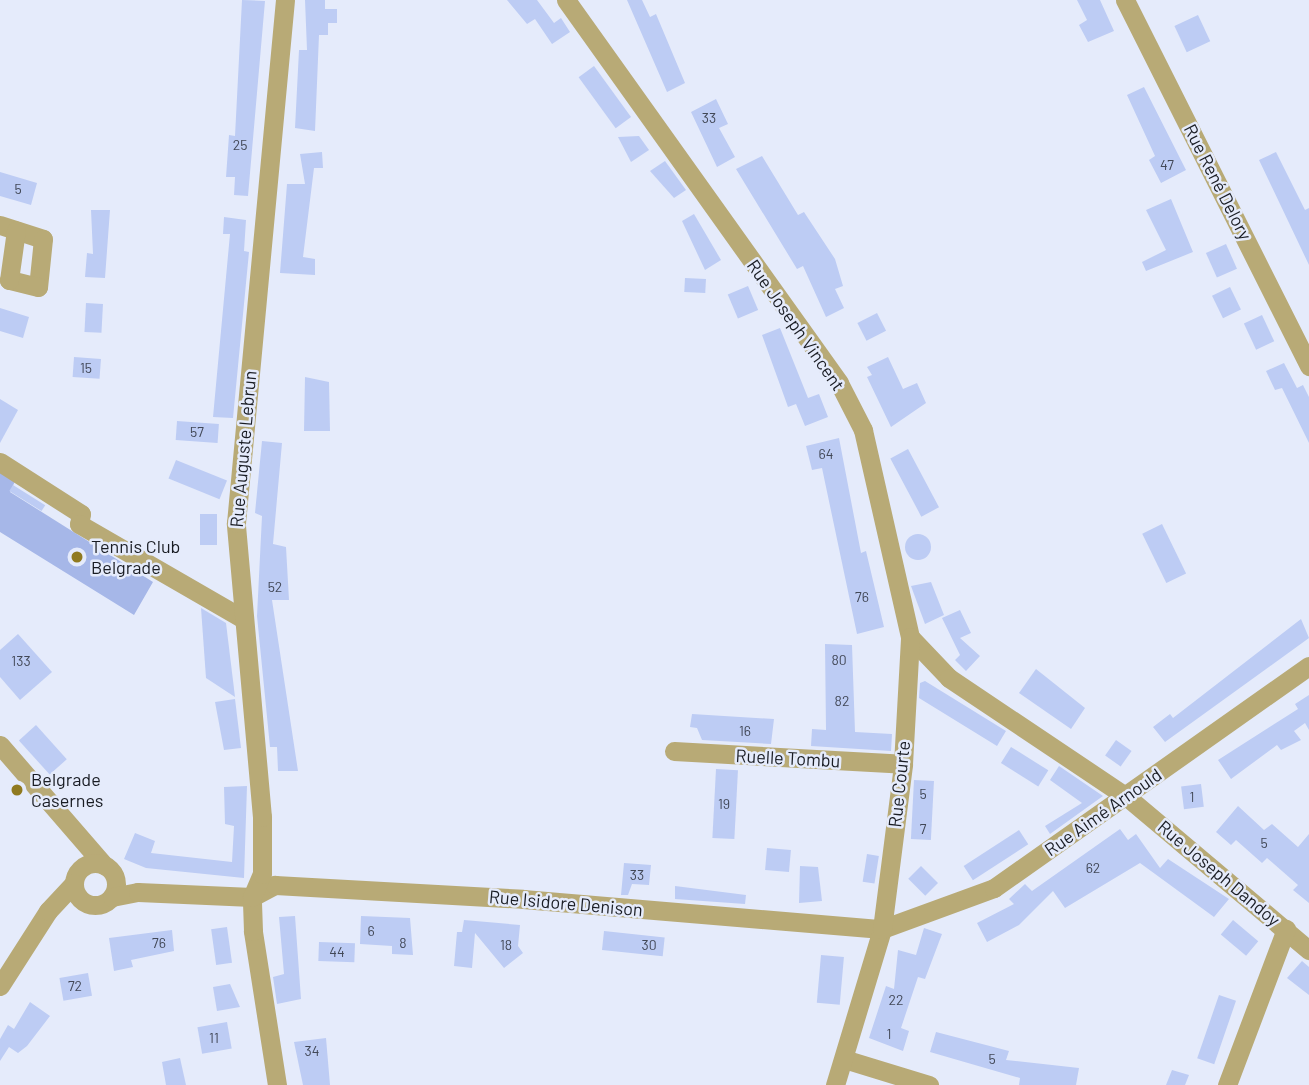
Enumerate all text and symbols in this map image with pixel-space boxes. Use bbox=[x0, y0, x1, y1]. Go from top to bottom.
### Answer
house number: 33 bbox=[702, 110, 716, 126]
street label: Rue René Delory bbox=[1180, 120, 1256, 244]
house number: 25 bbox=[233, 137, 247, 153]
house number: 47 bbox=[1160, 157, 1174, 173]
house number: 5 bbox=[14, 181, 22, 197]
street label: Rue Joseph Vincent bbox=[743, 255, 849, 395]
house number: 15 bbox=[80, 360, 92, 376]
street label: Rue Auguste Lebrun bbox=[225, 370, 261, 528]
house number: 57 bbox=[190, 424, 204, 440]
house number: 64 bbox=[819, 446, 833, 462]
place label: Tennis Club Belgrade bbox=[91, 536, 180, 578]
marker: Tennis Club Belgrade bbox=[69, 549, 85, 565]
house number: 52 bbox=[268, 579, 282, 595]
house number: 76 bbox=[855, 589, 869, 605]
house number: 80 bbox=[831, 652, 847, 668]
house number: 133 bbox=[11, 653, 31, 669]
house number: 82 bbox=[835, 693, 849, 709]
house number: 16 bbox=[739, 723, 751, 739]
street label: Rue Courte bbox=[884, 740, 914, 828]
street label: Ruelle Tombu bbox=[735, 744, 841, 772]
street label: Rue Aimé Arnould bbox=[1040, 764, 1166, 860]
place label: Belgrade Casernes bbox=[31, 769, 103, 812]
marker: Belgrade Casernes bbox=[9, 782, 25, 798]
house number: 5 bbox=[919, 786, 927, 802]
house number: 1 bbox=[1190, 789, 1194, 805]
house number: 19 bbox=[718, 796, 730, 812]
street label: Rue Joseph Dandoy bbox=[1153, 816, 1285, 930]
house number: 7 bbox=[920, 821, 926, 837]
house number: 5 bbox=[1260, 835, 1268, 851]
house number: 62 bbox=[1086, 860, 1100, 876]
house number: 33 bbox=[630, 867, 644, 883]
street label: Rue Isidore Denison bbox=[488, 886, 644, 920]
house number: 6 bbox=[367, 923, 375, 939]
house number: 76 bbox=[152, 935, 166, 951]
house number: 8 bbox=[399, 935, 407, 951]
house number: 18 bbox=[500, 937, 512, 953]
house number: 30 bbox=[641, 937, 657, 953]
house number: 44 bbox=[329, 944, 345, 960]
house number: 72 bbox=[68, 978, 82, 994]
house number: 22 bbox=[888, 992, 904, 1008]
house number: 1 bbox=[887, 1026, 891, 1042]
house number: 11 bbox=[209, 1030, 219, 1046]
house number: 34 bbox=[305, 1043, 319, 1059]
house number: 5 bbox=[988, 1051, 996, 1067]

